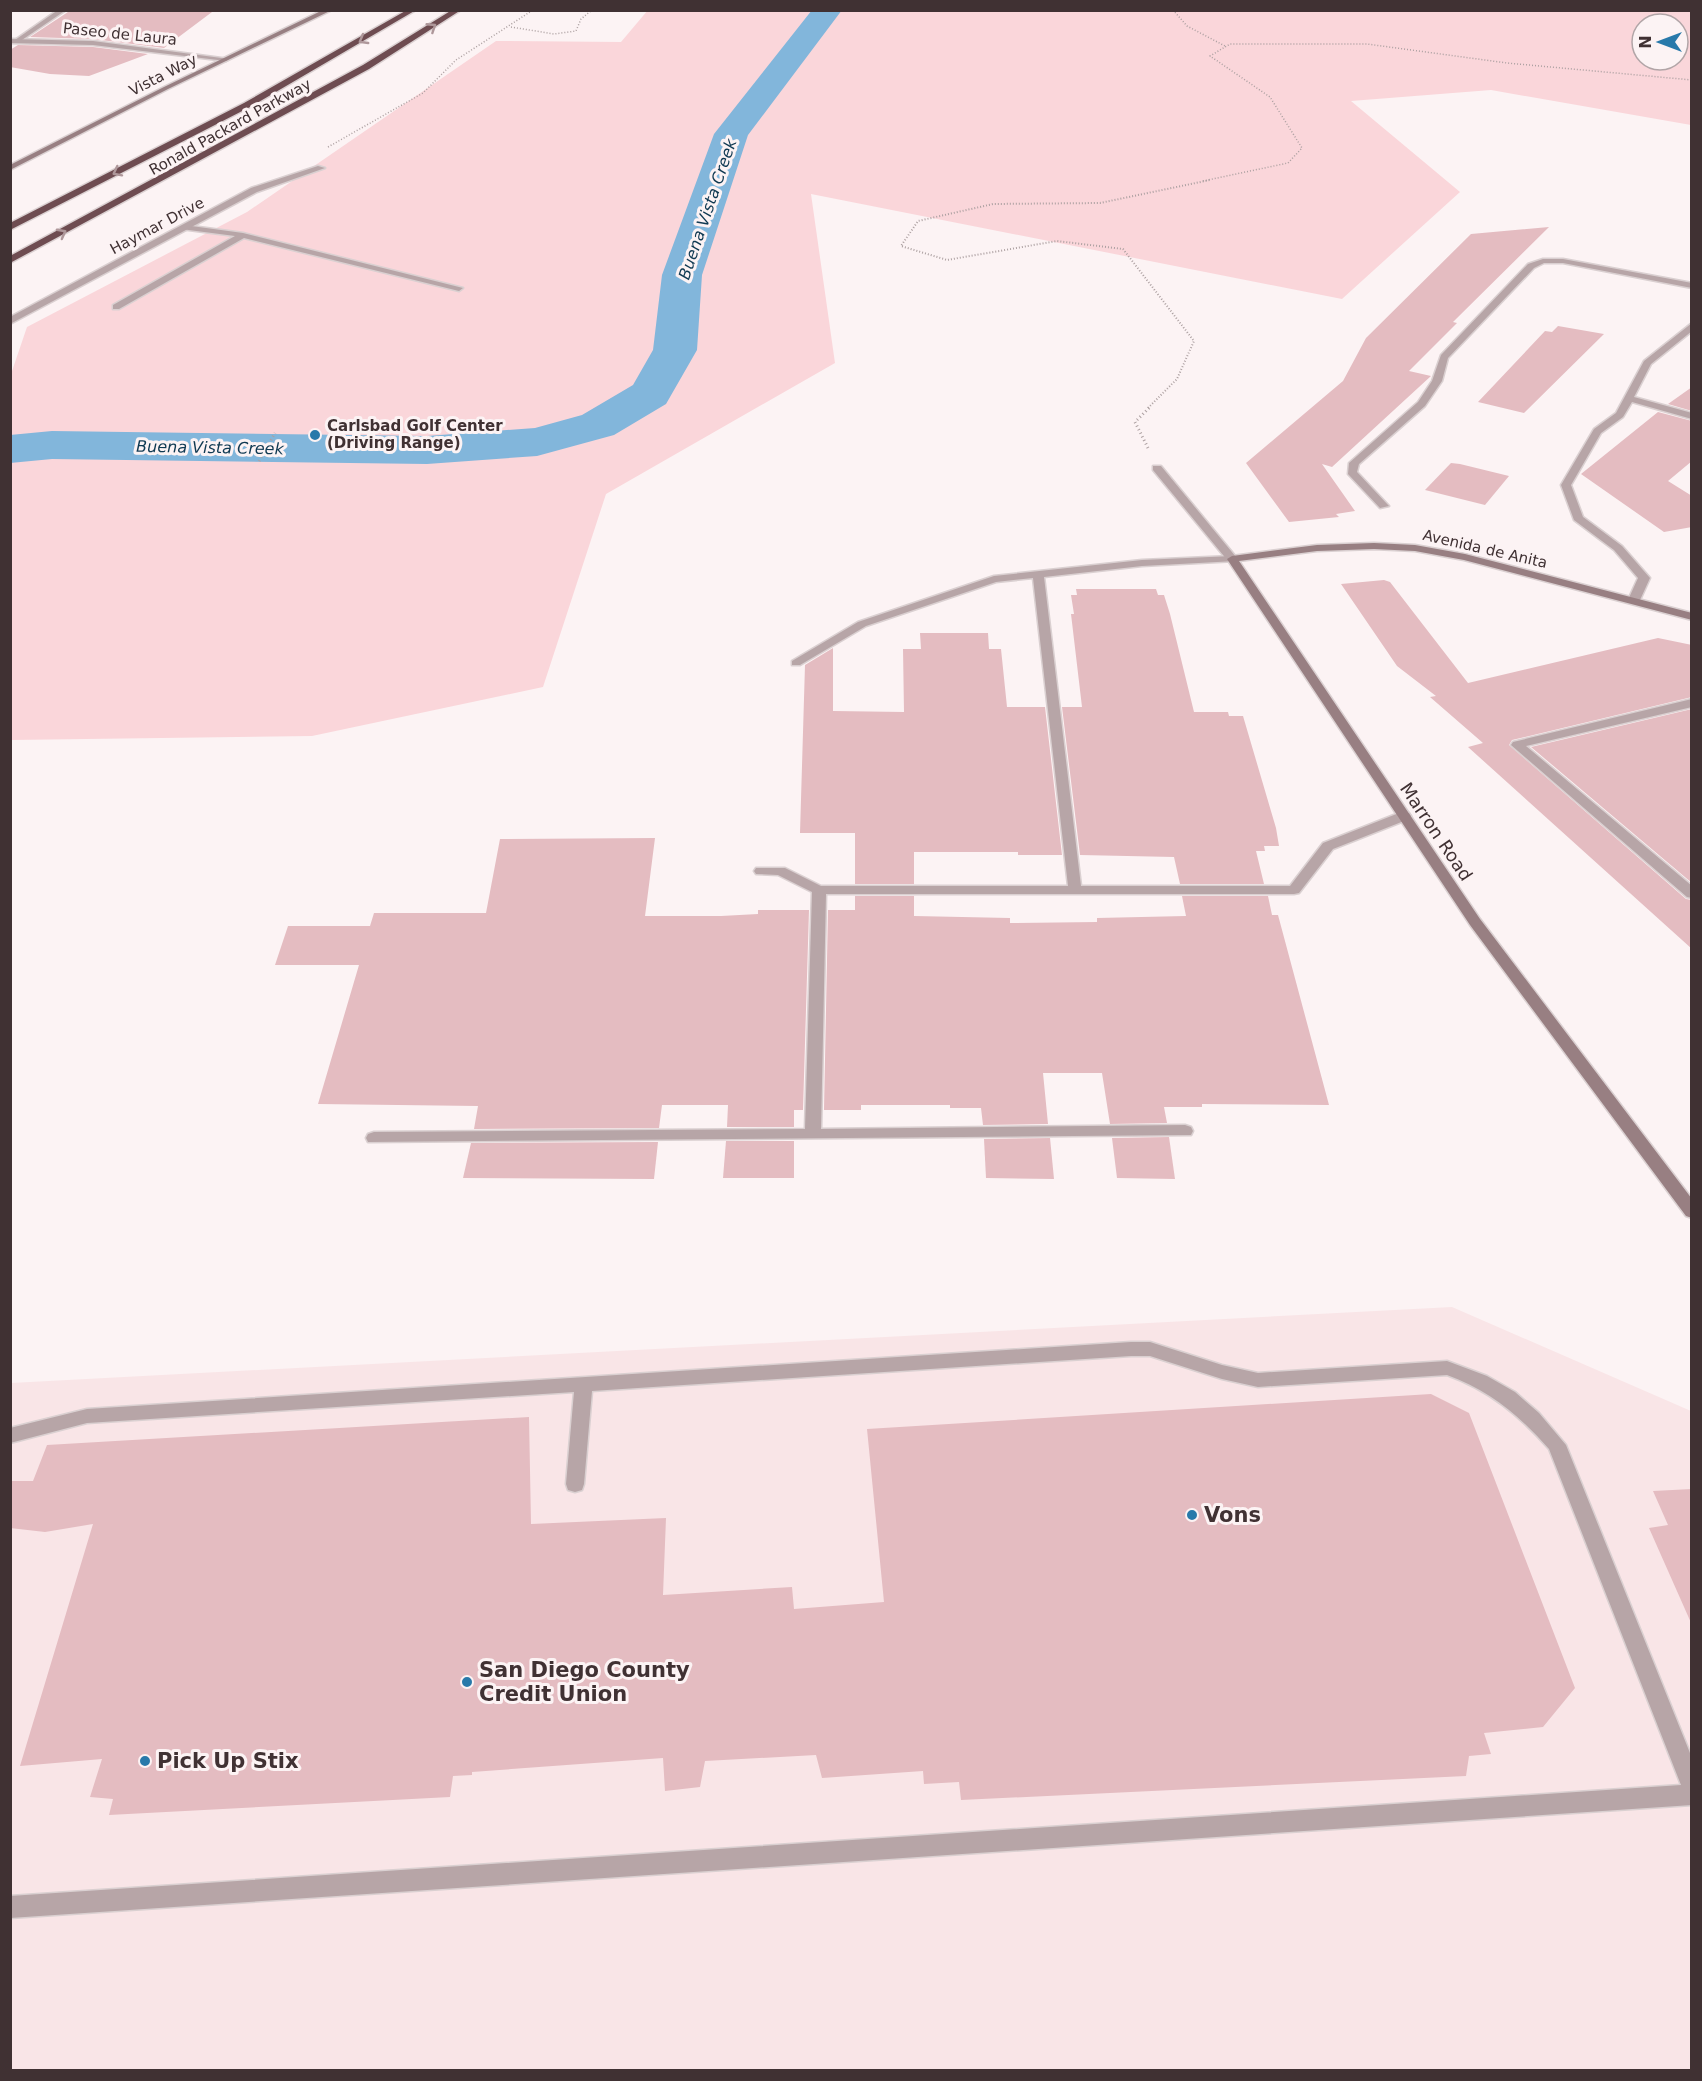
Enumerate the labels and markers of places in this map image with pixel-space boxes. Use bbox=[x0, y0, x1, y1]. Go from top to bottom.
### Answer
place label: Carlsbad Golf Center (Driving Range) bbox=[327, 417, 503, 452]
marker: Carlsbad Golf Center (Driving Range) bbox=[308, 428, 322, 442]
place label: Vons bbox=[1204, 1503, 1261, 1527]
marker: Vons bbox=[1185, 1508, 1199, 1522]
place label: San Diego County Credit Union bbox=[479, 1658, 690, 1706]
marker: San Diego County Credit Union bbox=[460, 1675, 474, 1689]
place label: Pick Up Stix bbox=[157, 1749, 299, 1773]
marker: Pick Up Stix bbox=[138, 1754, 152, 1768]

